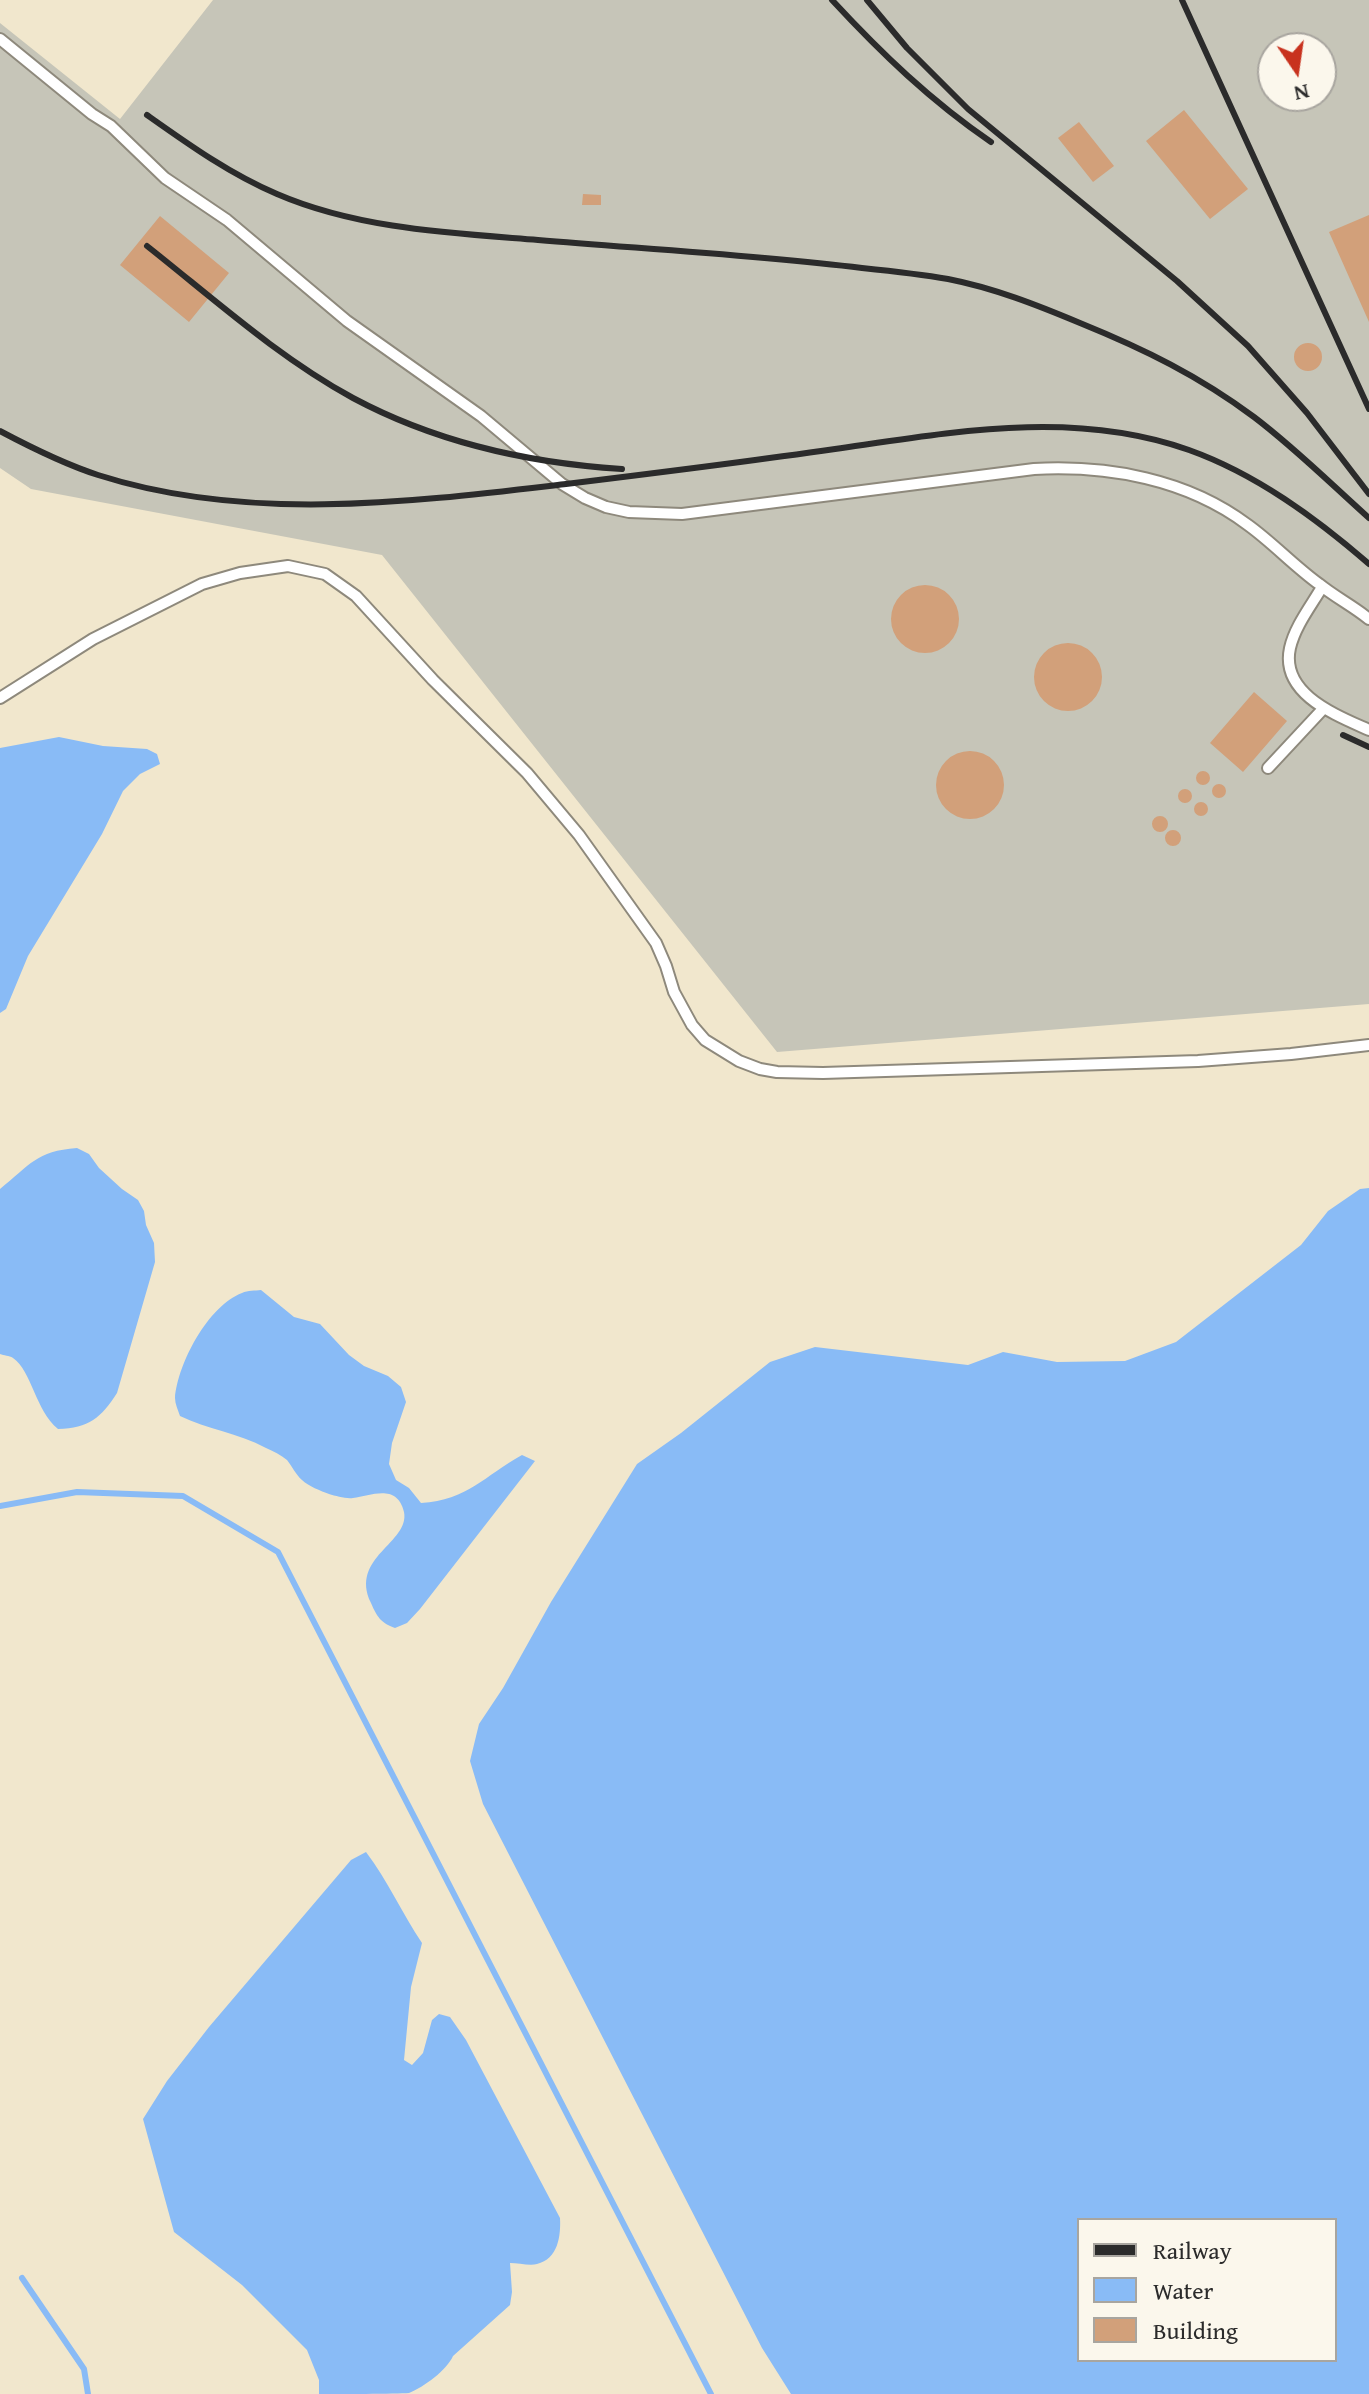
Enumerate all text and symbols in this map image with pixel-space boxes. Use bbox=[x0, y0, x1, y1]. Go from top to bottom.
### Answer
north arrow bbox=[1257, 32, 1337, 112]
text: N bbox=[1291, 76, 1313, 111]
legend bbox=[1077, 2218, 1337, 2362]
text: Railway bbox=[1153, 2233, 1232, 2268]
text: Water bbox=[1153, 2273, 1213, 2308]
text: Building bbox=[1153, 2313, 1238, 2348]

